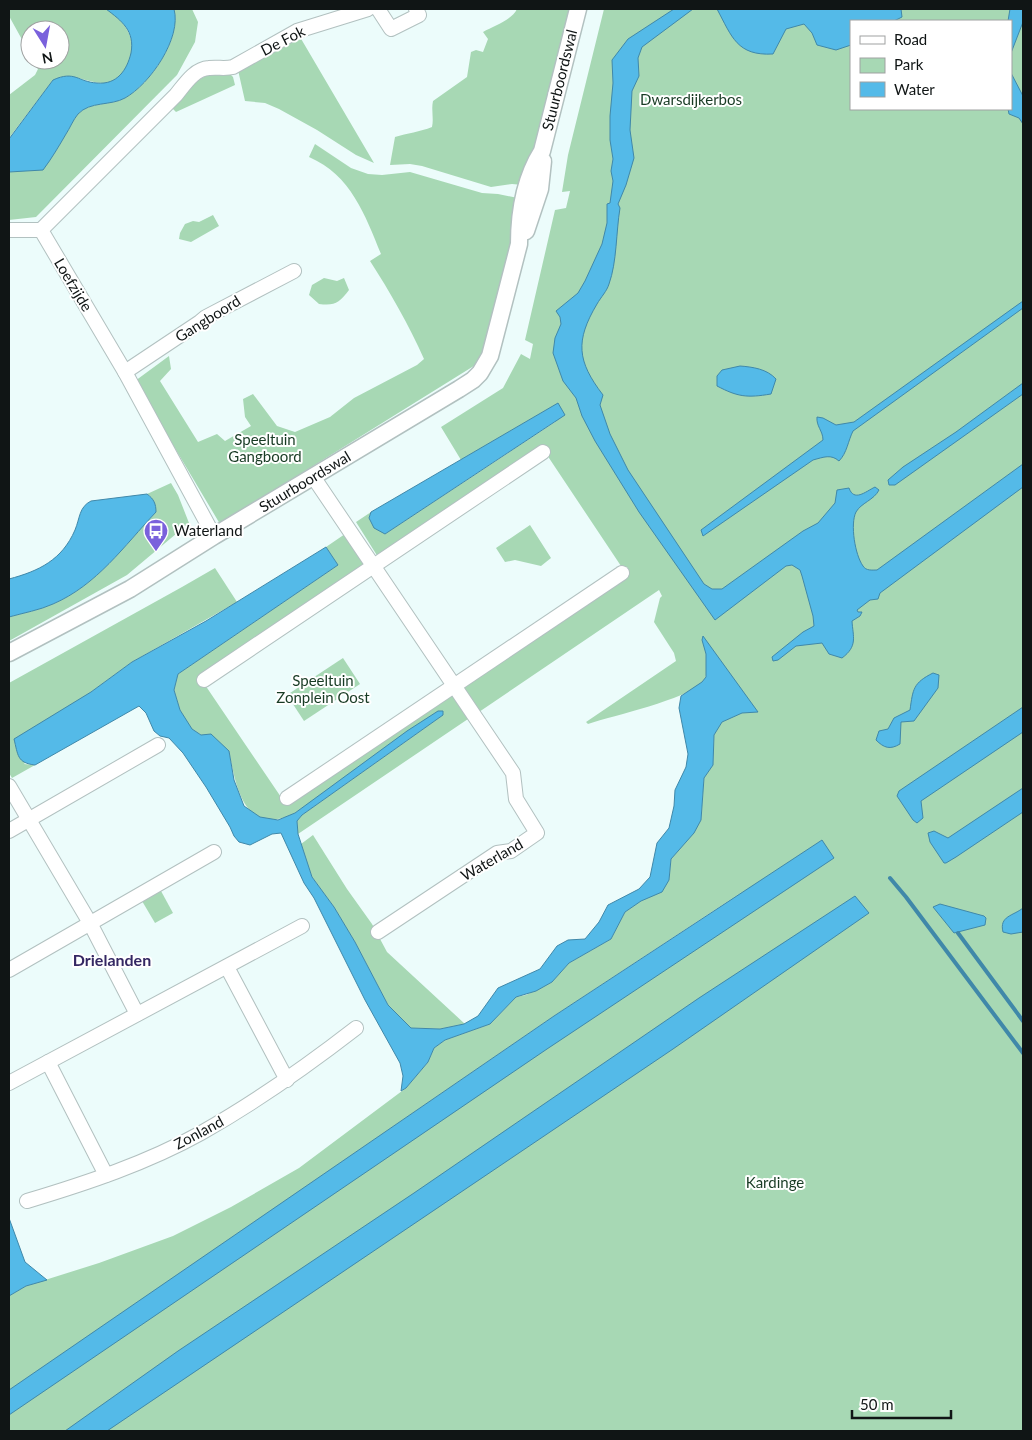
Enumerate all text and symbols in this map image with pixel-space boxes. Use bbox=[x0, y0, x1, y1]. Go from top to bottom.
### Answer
north arrow bbox=[20, 20, 70, 70]
legend bbox=[850, 20, 1012, 110]
street label: De Fok bbox=[258, 21, 308, 59]
street label: Stuurboordswal bbox=[538, 27, 580, 132]
text: Road bbox=[894, 30, 927, 48]
text: N bbox=[41, 49, 54, 68]
text: Park bbox=[894, 55, 924, 73]
text: Water bbox=[894, 80, 935, 98]
park label: Dwarsdijkerbos bbox=[640, 90, 742, 108]
street label: Loefzijde bbox=[51, 255, 97, 315]
street label: Gangboord bbox=[172, 291, 243, 345]
park label: Speeltuin Gangboord bbox=[228, 430, 302, 465]
street label: Stuurboordswal bbox=[255, 447, 353, 516]
bus stop icon: Waterland bbox=[143, 518, 169, 552]
place label: Waterland bbox=[174, 521, 243, 539]
park label: Speeltuin Zonplein Oost bbox=[276, 671, 370, 706]
street label: Waterland bbox=[457, 834, 526, 884]
district label: Drielanden bbox=[73, 950, 151, 969]
street label: Zonland bbox=[171, 1112, 226, 1153]
park label: Kardinge bbox=[746, 1173, 804, 1191]
scale bar bbox=[852, 1388, 951, 1420]
text: 50 m bbox=[860, 1395, 894, 1413]

